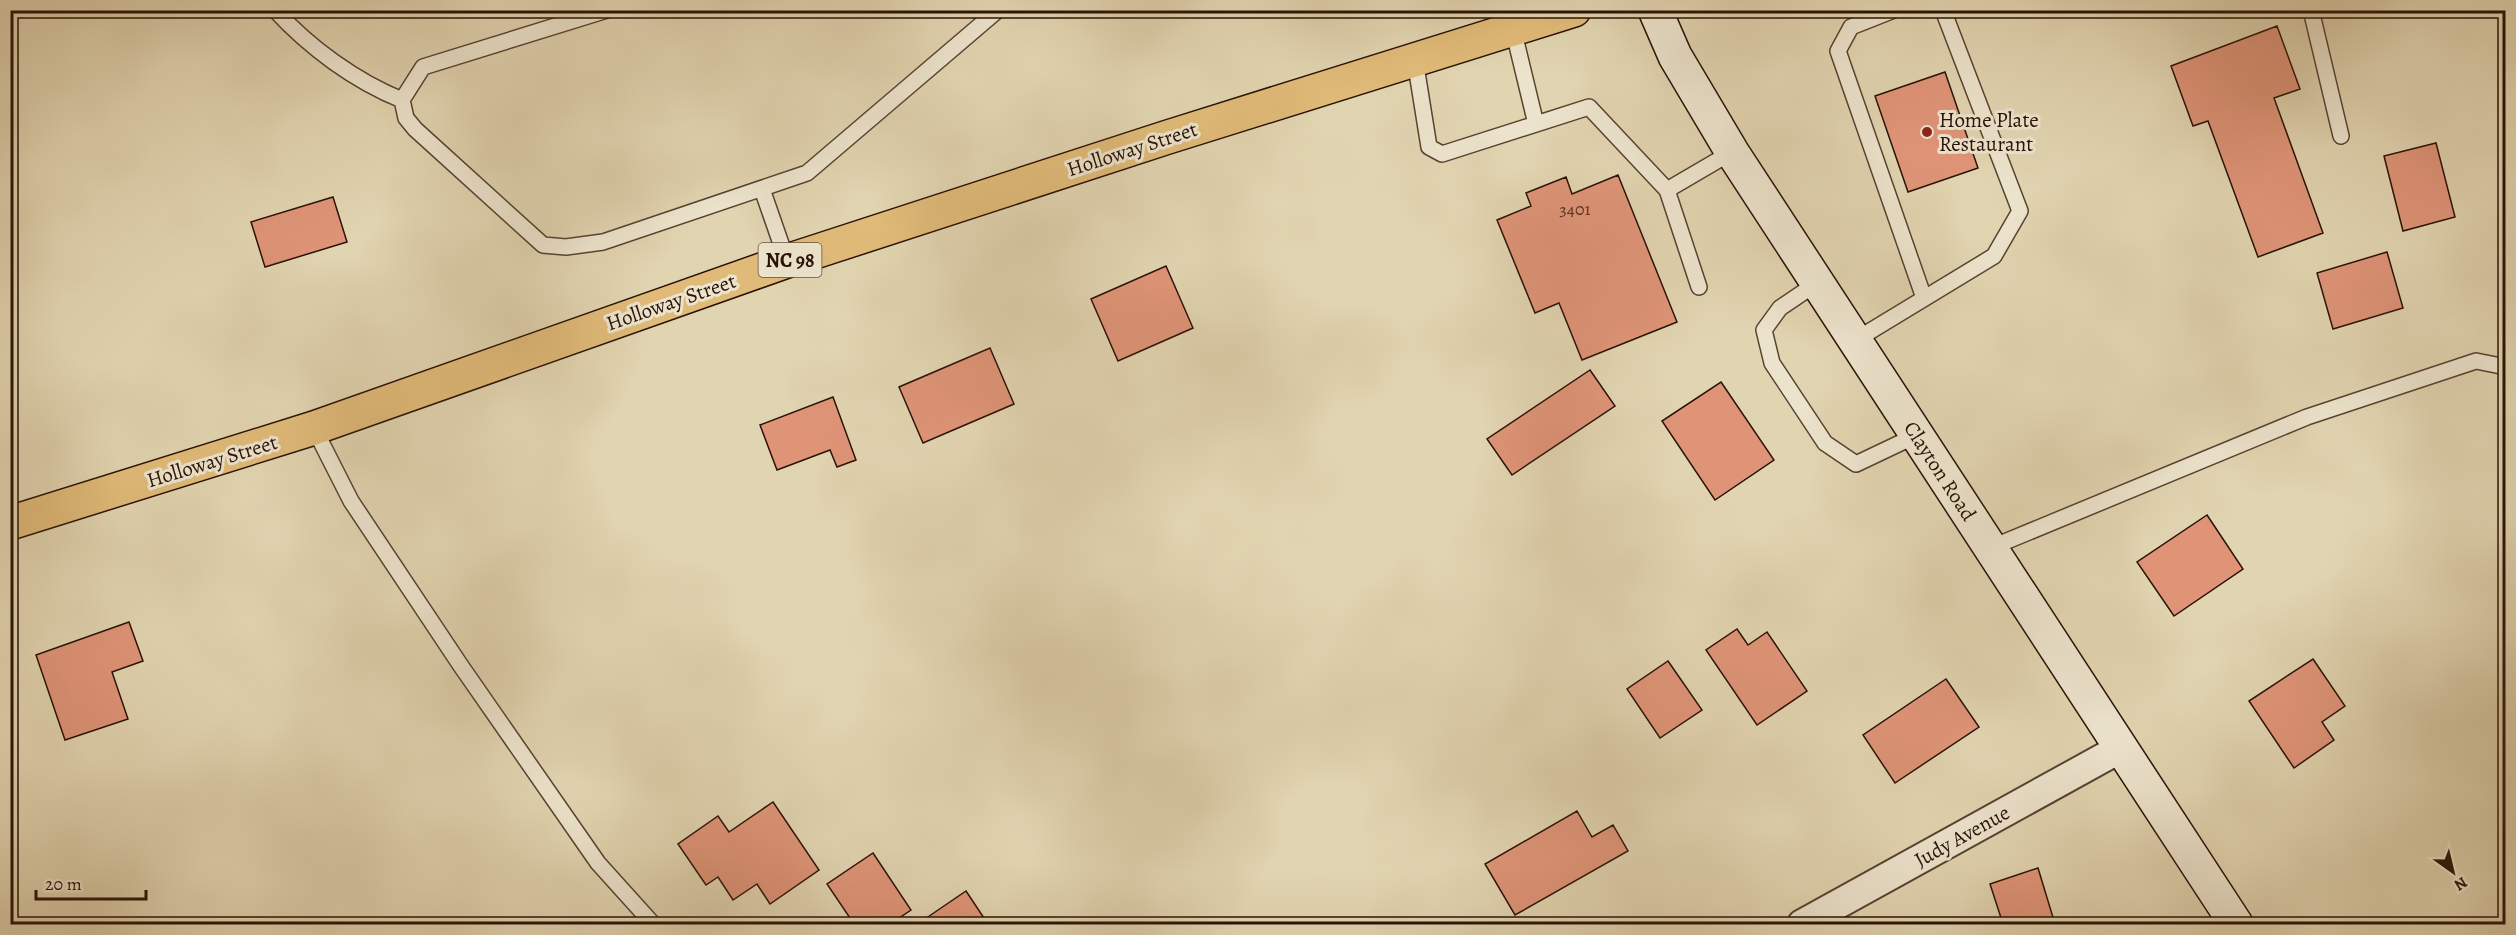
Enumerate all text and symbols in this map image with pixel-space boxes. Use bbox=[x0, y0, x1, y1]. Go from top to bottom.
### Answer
place label: Home Plate Restaurant bbox=[1939, 106, 2039, 158]
street label: Holloway Street bbox=[1063, 115, 1201, 183]
marker: Home Plate Restaurant bbox=[1920, 125, 1934, 139]
house number: 3401 bbox=[1559, 197, 1591, 221]
road number: NC 98 bbox=[758, 243, 822, 277]
street label: Holloway Street bbox=[602, 267, 740, 337]
street label: Clayton Road bbox=[1897, 416, 1983, 527]
street label: Holloway Street bbox=[143, 428, 281, 494]
street label: Judy Avenue bbox=[1909, 798, 2015, 874]
north arrow bbox=[2423, 842, 2483, 902]
scale bar bbox=[36, 863, 146, 901]
text: N bbox=[2450, 871, 2472, 896]
text: 20 m bbox=[45, 872, 82, 896]

